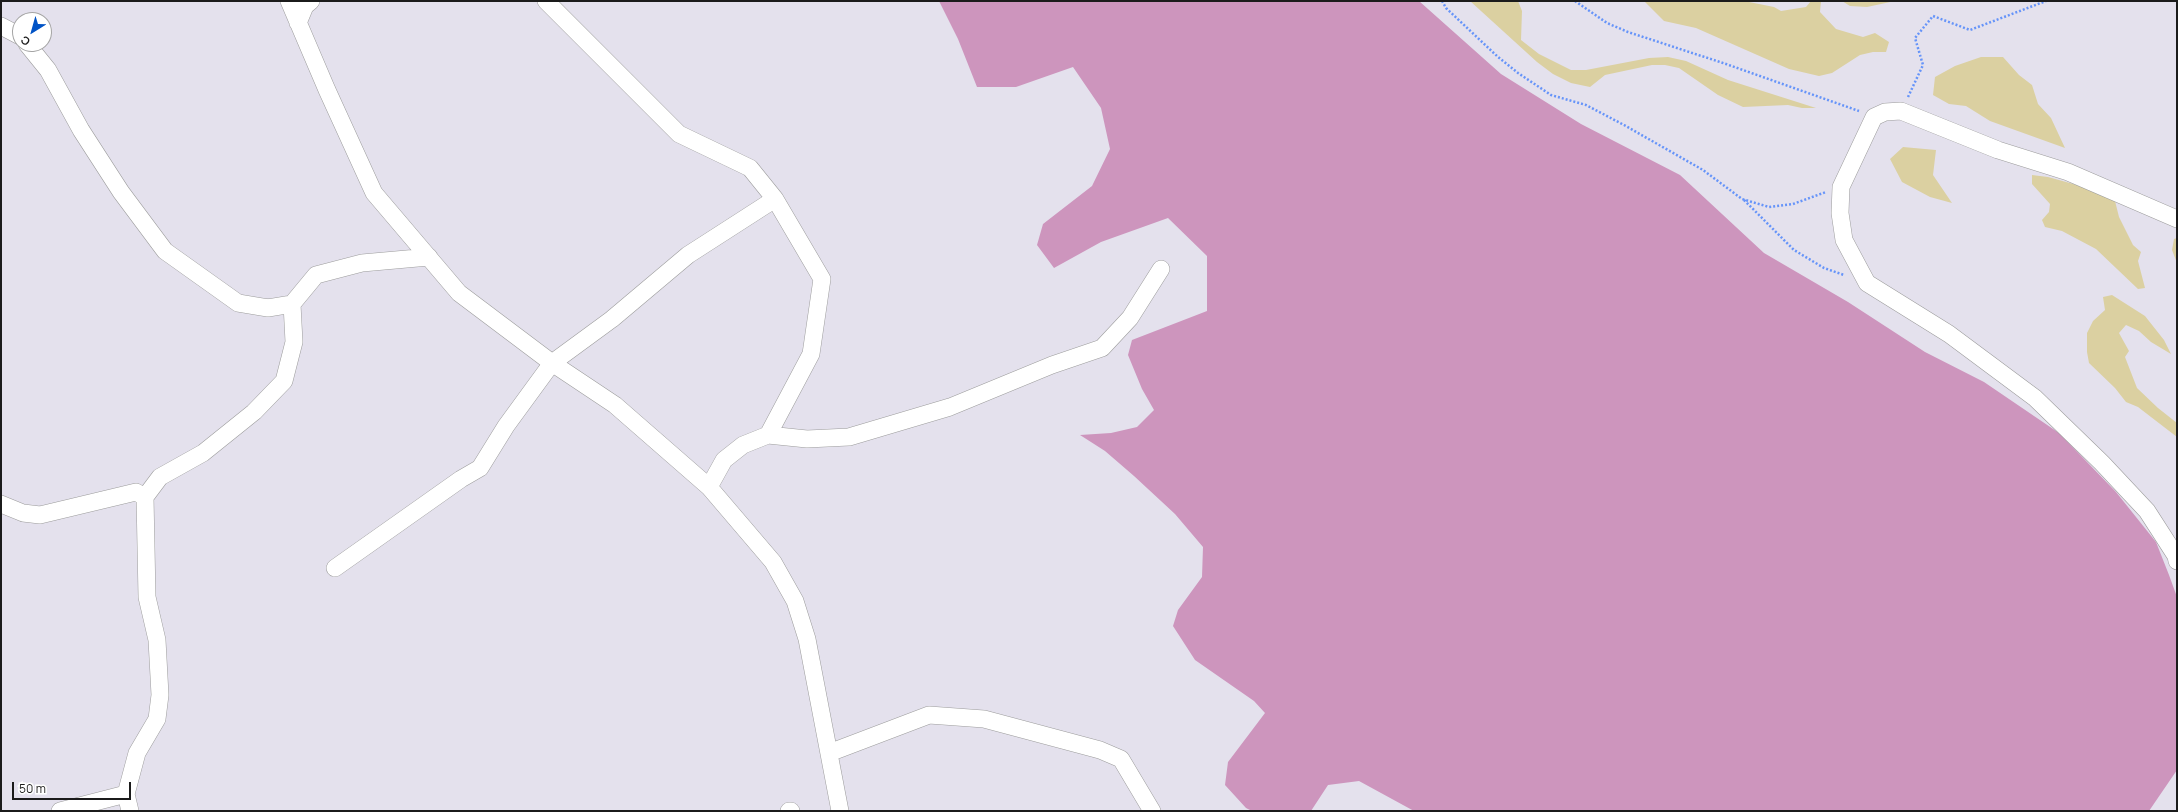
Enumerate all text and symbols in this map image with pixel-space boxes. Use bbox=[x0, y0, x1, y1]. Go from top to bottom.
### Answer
north arrow bbox=[12, 12, 52, 52]
text: С bbox=[17, 33, 33, 50]
scale bar bbox=[14, 774, 133, 800]
text: 50 m bbox=[19, 780, 46, 797]

